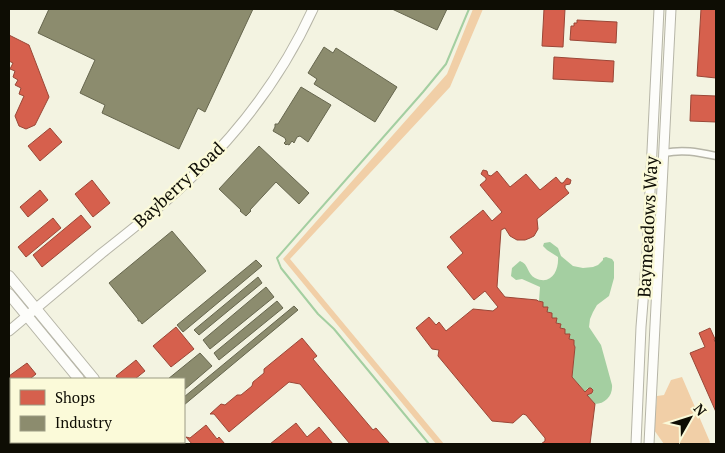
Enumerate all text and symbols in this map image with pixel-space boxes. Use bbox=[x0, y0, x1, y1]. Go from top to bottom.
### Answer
street label: Bayberry Road bbox=[128, 136, 229, 233]
street label: Baymeadows Way bbox=[631, 155, 663, 298]
legend bbox=[10, 378, 185, 443]
text: Shops bbox=[55, 387, 95, 407]
north arrow bbox=[665, 393, 715, 443]
text: N bbox=[690, 399, 711, 420]
text: Industry bbox=[55, 412, 112, 432]

